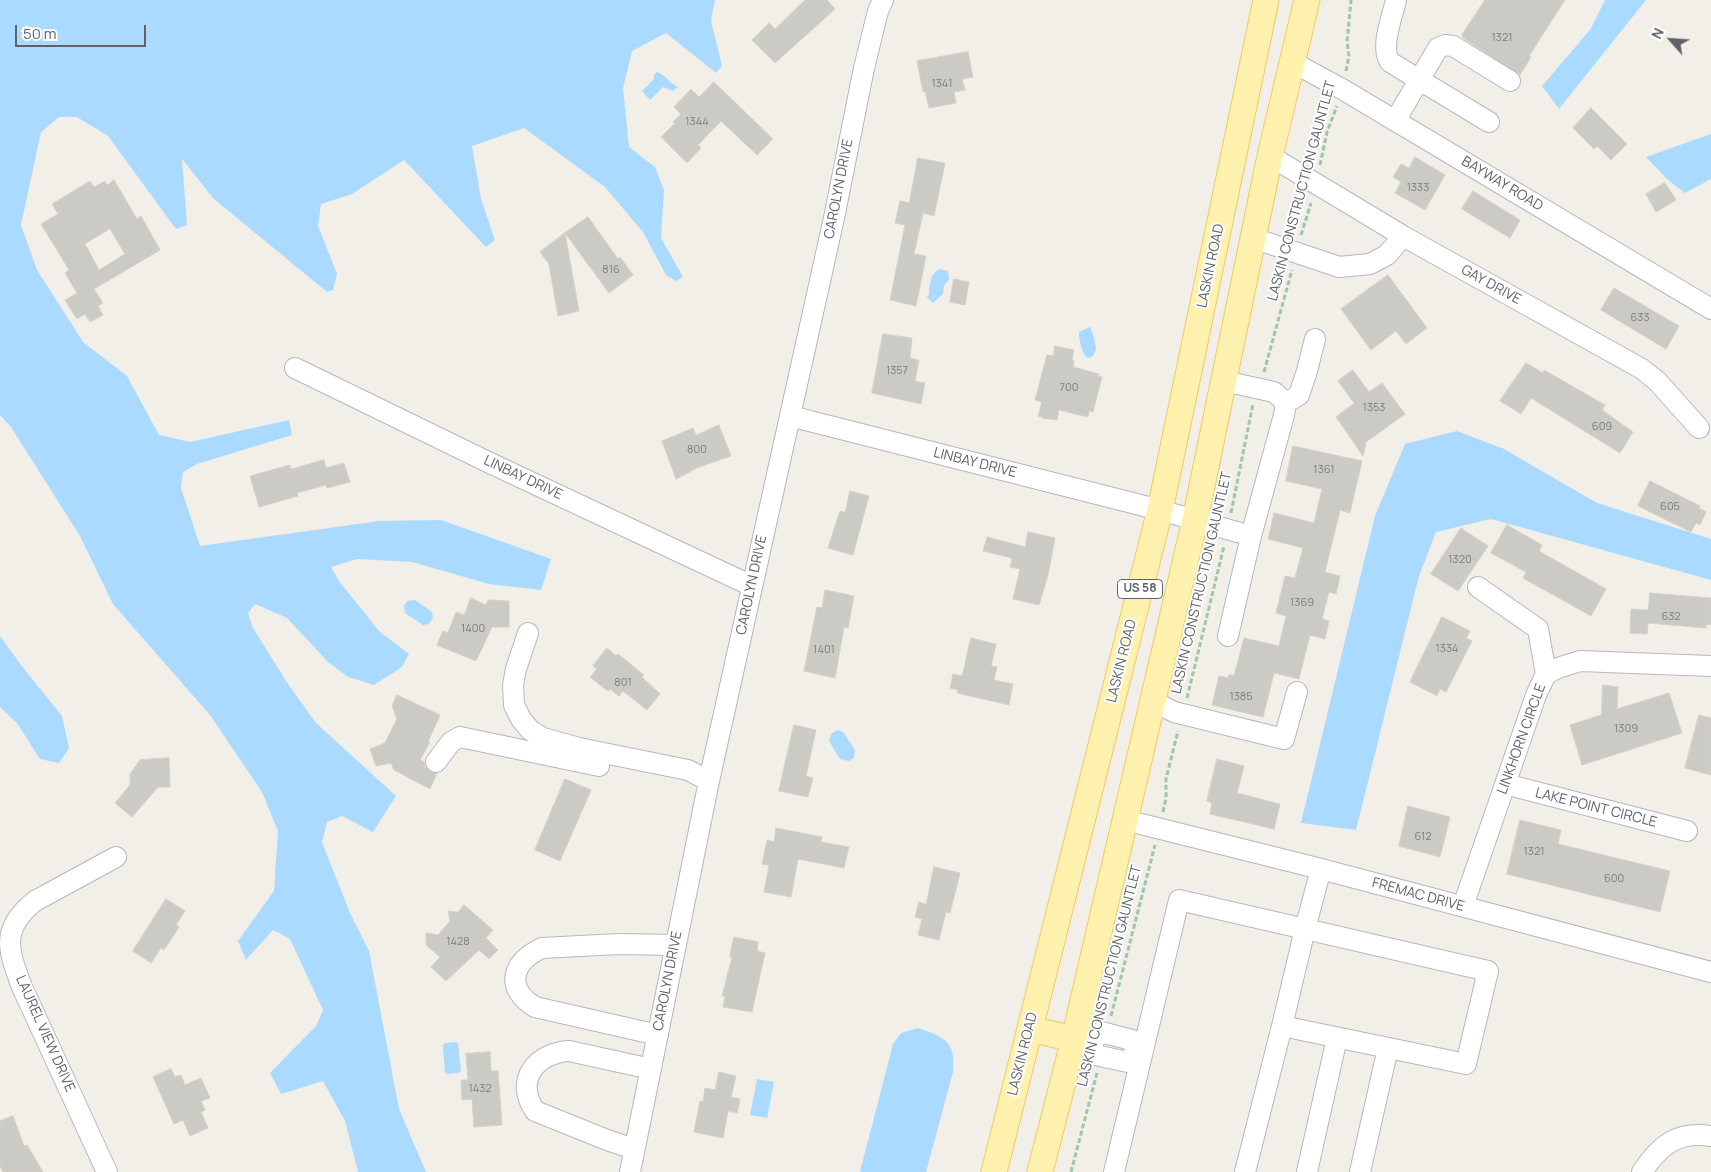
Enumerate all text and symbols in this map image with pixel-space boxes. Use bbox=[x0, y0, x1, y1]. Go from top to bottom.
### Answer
scale bar bbox=[18, 15, 149, 47]
north arrow bbox=[1646, 15, 1696, 65]
text: 50 m bbox=[23, 23, 57, 44]
text: N bbox=[1646, 25, 1668, 42]
house number: 1321 bbox=[1492, 31, 1512, 45]
house number: 1341 bbox=[931, 77, 953, 91]
street label: LASKIN CONSTRUCTION GAUNTLET bbox=[1264, 79, 1340, 303]
house number: 1344 bbox=[685, 115, 709, 129]
street label: CAROLYN DRIVE bbox=[821, 138, 857, 240]
street label: BAYWAY ROAD bbox=[1458, 153, 1546, 215]
house number: 1333 bbox=[1407, 181, 1429, 195]
street label: LASKIN ROAD bbox=[1194, 223, 1228, 309]
street label: GAY DRIVE bbox=[1458, 262, 1524, 308]
house number: 816 bbox=[602, 263, 620, 277]
house number: 633 bbox=[1631, 311, 1649, 325]
house number: 1357 bbox=[886, 364, 908, 378]
house number: 700 bbox=[1060, 381, 1078, 395]
house number: 1353 bbox=[1363, 401, 1385, 415]
house number: 609 bbox=[1592, 420, 1612, 434]
house number: 800 bbox=[687, 443, 707, 457]
street label: LINBAY DRIVE bbox=[932, 445, 1018, 481]
street label: LINBAY DRIVE bbox=[481, 452, 565, 504]
house number: 1361 bbox=[1313, 463, 1335, 477]
street label: LASKIN CONSTRUCTION GAUNTLET bbox=[1168, 470, 1236, 696]
house number: 605 bbox=[1660, 500, 1680, 514]
street label: CAROLYN DRIVE bbox=[733, 534, 771, 636]
house number: 1320 bbox=[1448, 553, 1472, 567]
road number: US 58 bbox=[1118, 580, 1162, 598]
house number: 1369 bbox=[1290, 596, 1314, 610]
house number: 632 bbox=[1661, 610, 1681, 624]
street label: LASKIN ROAD bbox=[1104, 618, 1140, 704]
house number: 1400 bbox=[461, 622, 485, 636]
house number: 1334 bbox=[1436, 642, 1458, 656]
house number: 1401 bbox=[813, 643, 835, 657]
house number: 801 bbox=[614, 676, 632, 690]
street label: LINKHORN CIRCLE bbox=[1494, 681, 1550, 797]
house number: 1385 bbox=[1229, 690, 1253, 704]
house number: 1309 bbox=[1614, 722, 1638, 736]
street label: LAKE POINT CIRCLE bbox=[1533, 785, 1659, 831]
house number: 612 bbox=[1414, 830, 1432, 844]
house number: 1321 bbox=[1524, 845, 1544, 859]
street label: LASKIN CONSTRUCTION GAUNTLET bbox=[1074, 864, 1146, 1088]
house number: 600 bbox=[1604, 872, 1624, 886]
street label: FREMAC DRIVE bbox=[1370, 875, 1466, 915]
street label: CAROLYN DRIVE bbox=[650, 930, 686, 1032]
house number: 1428 bbox=[446, 935, 470, 949]
street label: LAUREL VIEW DRIVE bbox=[12, 973, 78, 1095]
street label: LASKIN ROAD bbox=[1005, 1011, 1041, 1097]
house number: 1432 bbox=[468, 1082, 492, 1096]

